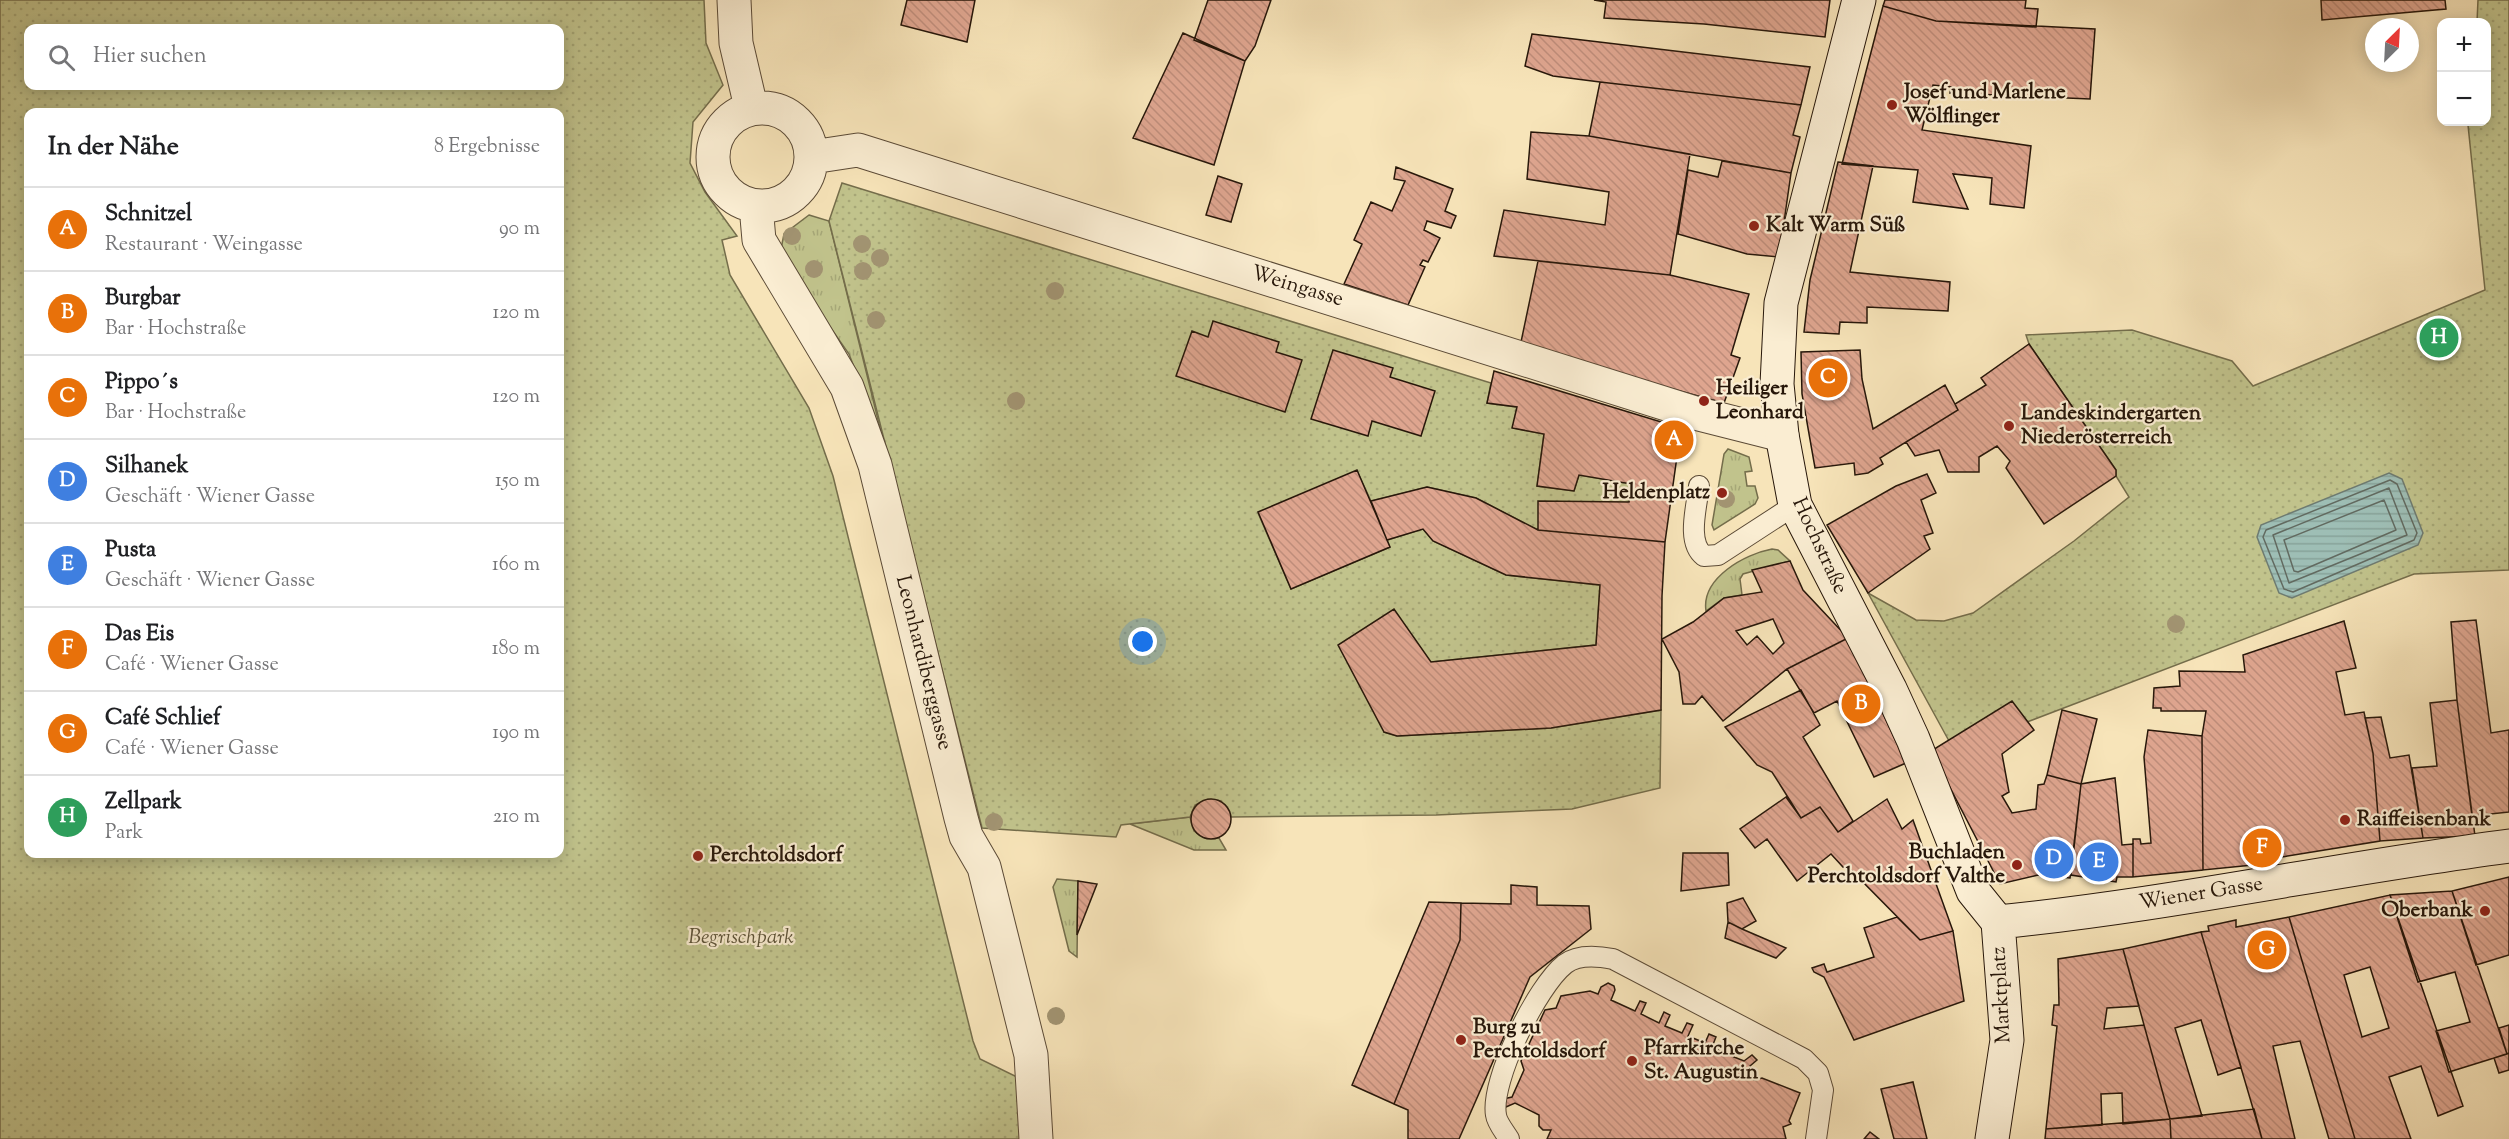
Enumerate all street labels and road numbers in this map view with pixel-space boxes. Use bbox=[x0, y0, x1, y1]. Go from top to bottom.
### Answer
street label: Weingasse bbox=[1247, 259, 1347, 315]
street label: Hochstraße bbox=[1784, 493, 1854, 599]
street label: Leonhardiberggasse bbox=[887, 572, 959, 754]
street label: Wiener Gasse bbox=[2137, 869, 2265, 919]
street label: Marktplatz bbox=[1984, 946, 2020, 1044]

